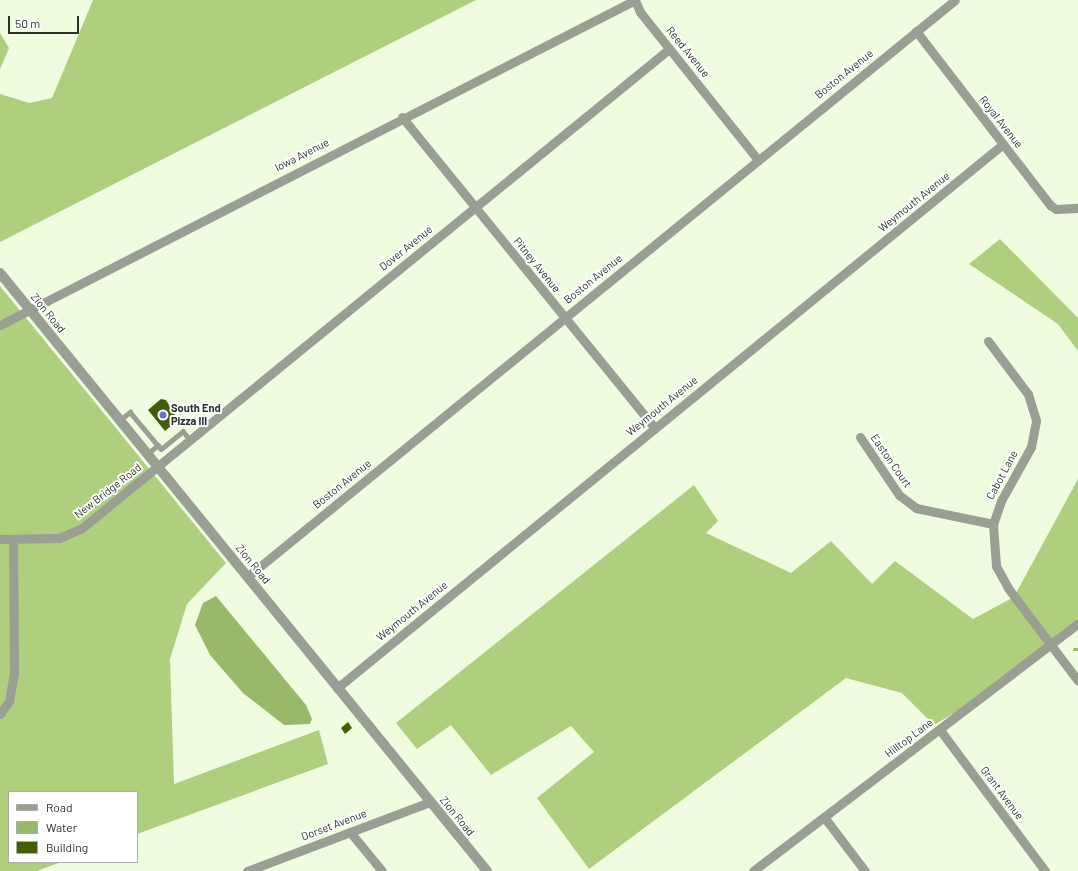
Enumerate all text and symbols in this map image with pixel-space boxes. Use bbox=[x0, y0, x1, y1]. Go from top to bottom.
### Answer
scale bar bbox=[10, 8, 81, 34]
text: 50 m bbox=[15, 16, 40, 30]
street label: Reed Avenue bbox=[663, 24, 713, 80]
street label: Boston Avenue bbox=[812, 47, 876, 101]
street label: Royal Avenue bbox=[976, 93, 1026, 151]
street label: Iowa Avenue bbox=[273, 136, 331, 174]
street label: Weymouth Avenue bbox=[876, 169, 952, 235]
street label: Dover Avenue bbox=[377, 223, 435, 273]
street label: Pitney Avenue bbox=[511, 235, 563, 295]
street label: Boston Avenue bbox=[561, 252, 625, 306]
street label: Zion Road bbox=[28, 290, 68, 336]
street label: Weymouth Avenue bbox=[624, 373, 700, 439]
place label: South End Pizza III bbox=[171, 402, 221, 428]
marker: South End Pizza III bbox=[158, 410, 168, 420]
street label: Easton Court bbox=[868, 432, 914, 490]
street label: Cabot Lane bbox=[984, 448, 1020, 502]
street label: Boston Avenue bbox=[310, 457, 374, 511]
street label: New Bridge Road bbox=[72, 461, 144, 521]
street label: Zion Road bbox=[233, 541, 273, 587]
street label: Weymouth Avenue bbox=[374, 578, 450, 644]
street label: Hilltop Lane bbox=[882, 716, 936, 760]
street label: Grant Avenue bbox=[978, 764, 1026, 822]
legend bbox=[8, 791, 138, 863]
street label: Zion Road bbox=[437, 793, 477, 839]
text: Road bbox=[46, 800, 73, 814]
street label: Dorset Avenue bbox=[299, 806, 369, 844]
text: Water bbox=[46, 820, 77, 834]
text: Building bbox=[46, 840, 88, 854]

